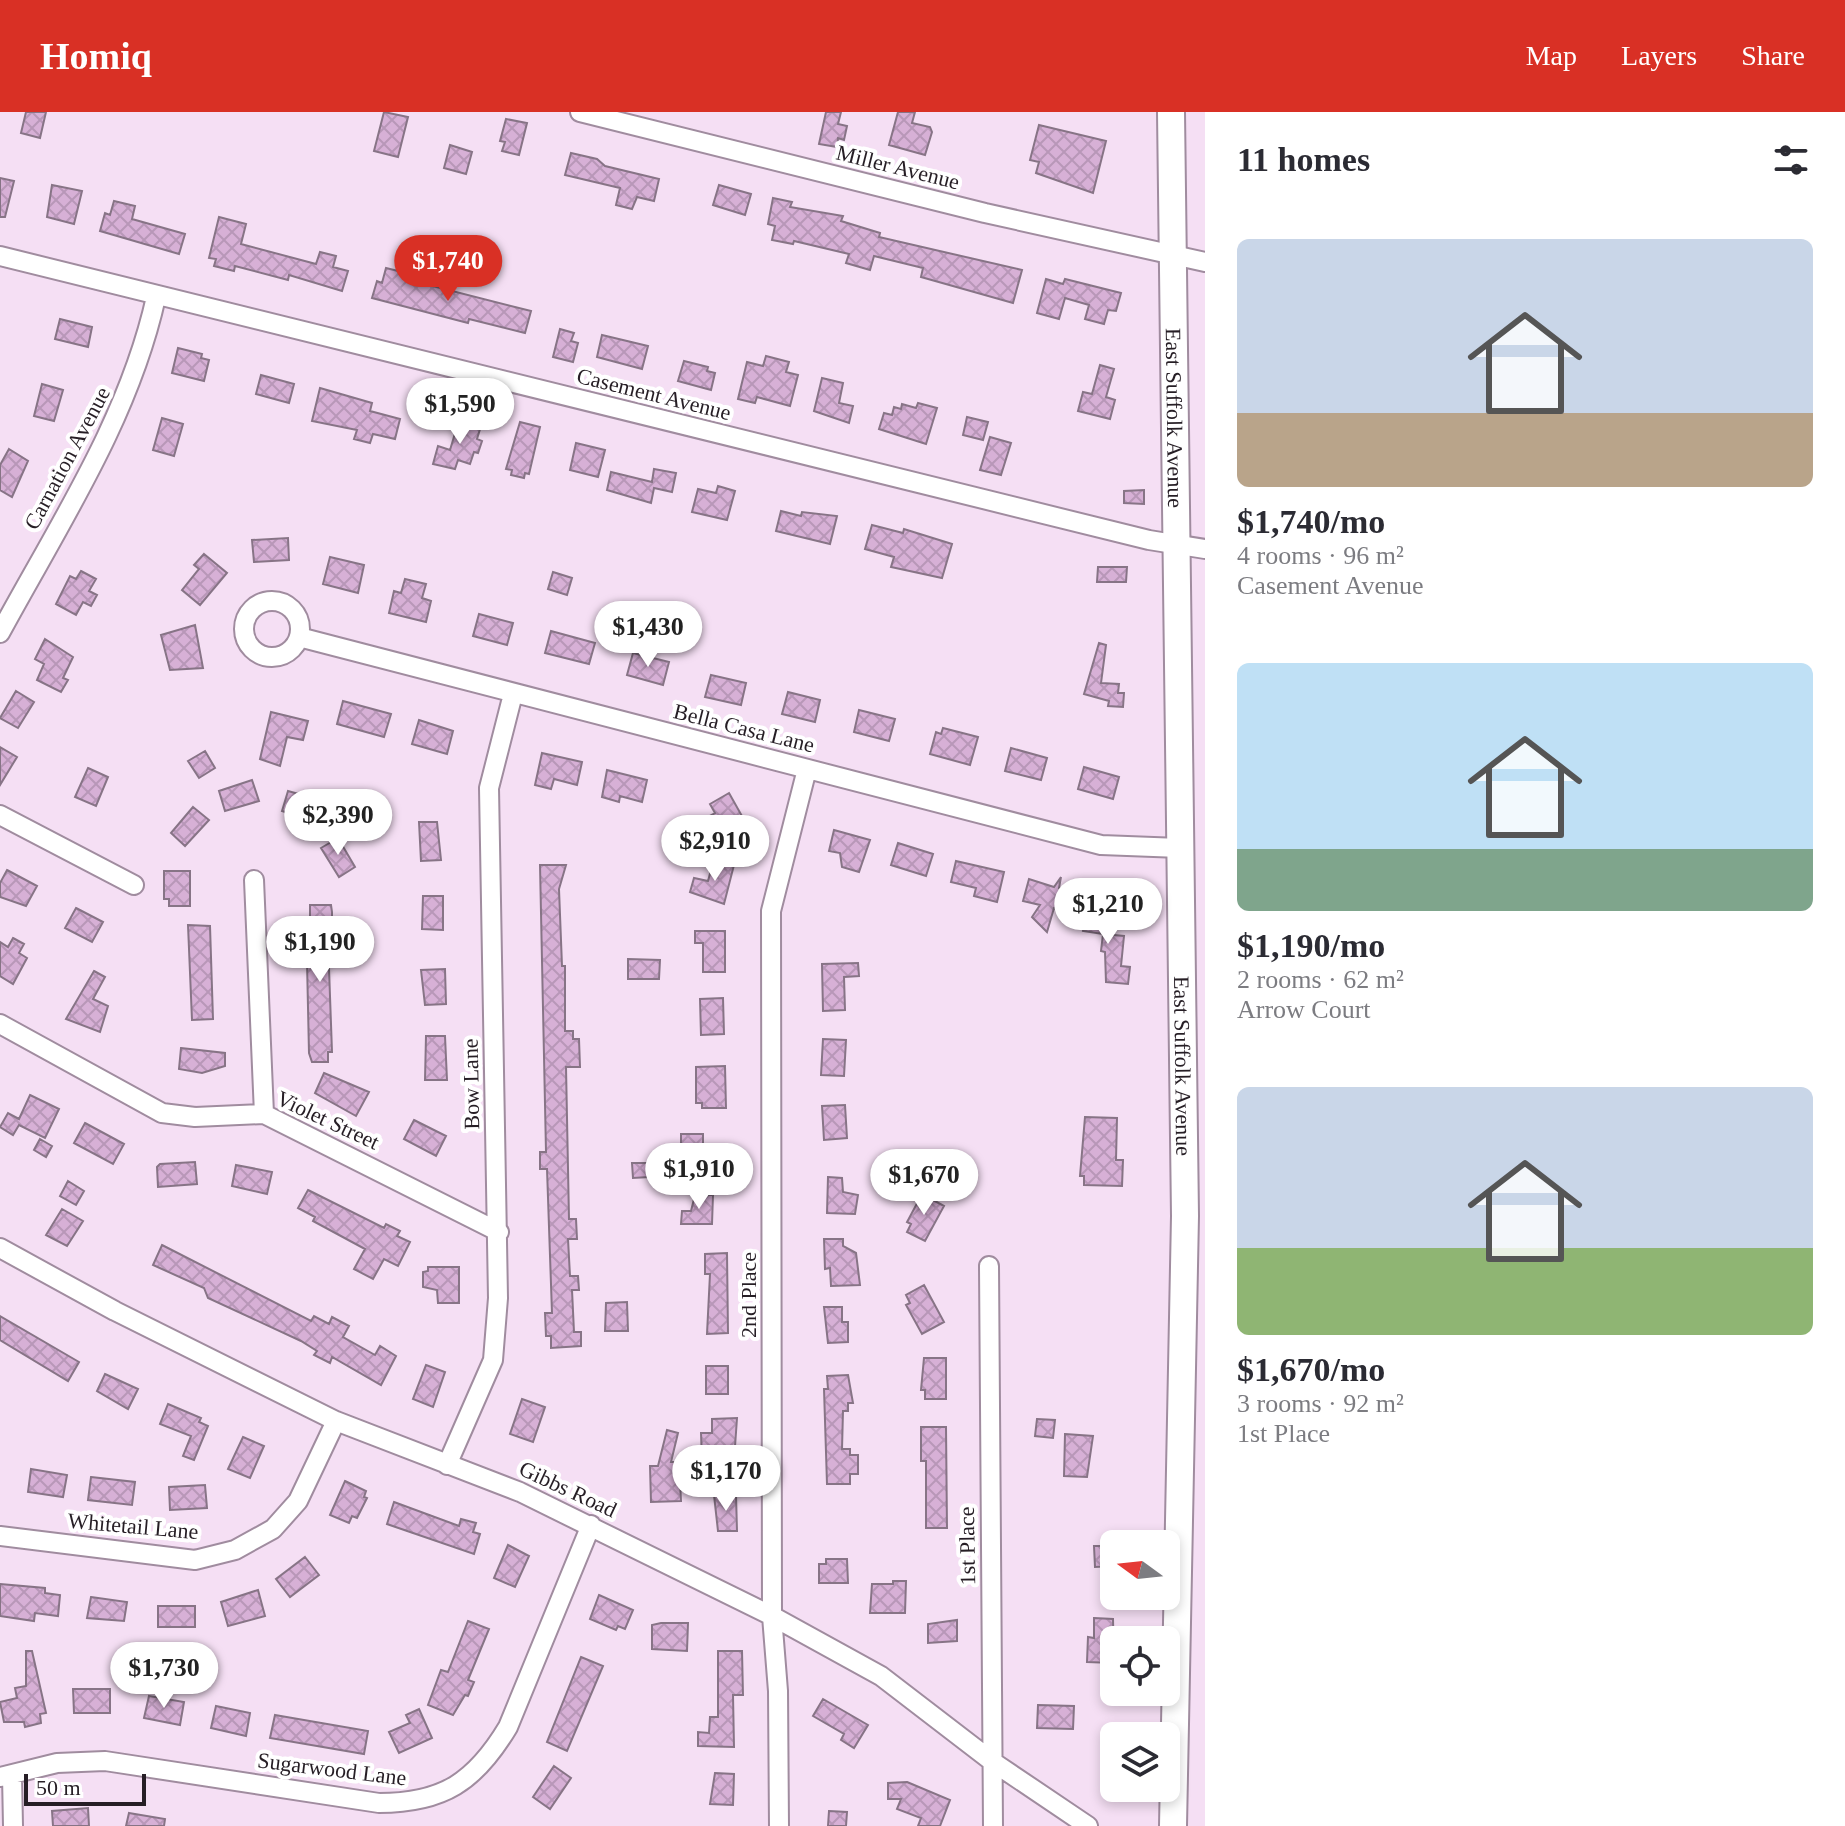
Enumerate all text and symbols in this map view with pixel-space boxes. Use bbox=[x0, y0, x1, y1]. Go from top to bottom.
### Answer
text: Homiq bbox=[40, 35, 152, 77]
text: Map bbox=[1526, 40, 1577, 71]
text: Layers bbox=[1621, 40, 1697, 71]
text: Share bbox=[1741, 40, 1805, 71]
icon: filters bbox=[1769, 138, 1813, 182]
street label: Miller Avenue bbox=[834, 140, 962, 194]
text: 11 homes bbox=[1237, 141, 1370, 178]
pin: $1,740 bbox=[383, 235, 513, 303]
text: $1,740 bbox=[412, 246, 484, 275]
icon: home bbox=[1453, 291, 1597, 435]
street label: East Suffolk Avenue bbox=[1161, 328, 1189, 508]
street label: Casement Avenue bbox=[574, 363, 734, 425]
pin: $1,590 bbox=[395, 378, 525, 446]
street label: Carnation Avenue bbox=[19, 382, 115, 534]
text: $1,590 bbox=[424, 389, 496, 418]
text: $1,740/mo bbox=[1237, 503, 1385, 540]
text: 4 rooms · 96 m² bbox=[1237, 541, 1404, 570]
text: Casement Avenue bbox=[1237, 571, 1424, 600]
pin: $1,430 bbox=[583, 601, 713, 669]
text: $1,430 bbox=[612, 612, 684, 641]
street label: Bella Casa Lane bbox=[671, 698, 817, 758]
icon: home bbox=[1453, 715, 1597, 859]
pin: $2,390 bbox=[273, 789, 403, 857]
text: $2,390 bbox=[302, 800, 374, 829]
pin: $2,910 bbox=[650, 815, 780, 883]
text: $2,910 bbox=[679, 826, 751, 855]
pin: $1,210 bbox=[1043, 878, 1173, 946]
text: $1,210 bbox=[1072, 889, 1144, 918]
pin: $1,190 bbox=[255, 916, 385, 984]
text: $1,190 bbox=[284, 927, 356, 956]
text: $1,190/mo bbox=[1237, 927, 1385, 964]
text: 2 rooms · 62 m² bbox=[1237, 965, 1404, 994]
street label: East Suffolk Avenue bbox=[1169, 976, 1197, 1156]
text: Arrow Court bbox=[1237, 995, 1371, 1024]
street label: Bow Lane bbox=[458, 1038, 484, 1130]
street label: Violet Street bbox=[273, 1085, 383, 1155]
icon: home bbox=[1453, 1139, 1597, 1283]
pin: $1,910 bbox=[634, 1143, 764, 1211]
pin: $1,670 bbox=[859, 1149, 989, 1217]
text: $1,910 bbox=[663, 1154, 735, 1183]
text: $1,670 bbox=[888, 1160, 960, 1189]
street label: 2nd Place bbox=[736, 1252, 761, 1338]
text: $1,670/mo bbox=[1237, 1351, 1385, 1388]
text: 3 rooms · 92 m² bbox=[1237, 1389, 1404, 1418]
text: 1st Place bbox=[1237, 1419, 1330, 1448]
pin: $1,170 bbox=[661, 1445, 791, 1513]
street label: Gibbs Road bbox=[515, 1456, 621, 1522]
text: $1,170 bbox=[690, 1456, 762, 1485]
street label: 1st Place bbox=[954, 1506, 980, 1586]
street label: Whitetail Lane bbox=[66, 1508, 200, 1544]
north arrow bbox=[1100, 1530, 1180, 1610]
map controls bbox=[1100, 1530, 1180, 1802]
button: locate bbox=[1100, 1626, 1180, 1706]
pin: $1,730 bbox=[99, 1642, 229, 1710]
text: $1,730 bbox=[128, 1653, 200, 1682]
button: layers bbox=[1100, 1722, 1180, 1802]
street label: Sugarwood Lane bbox=[256, 1747, 408, 1791]
scale bar bbox=[24, 1770, 146, 1806]
text: 50 m bbox=[36, 1775, 81, 1800]

